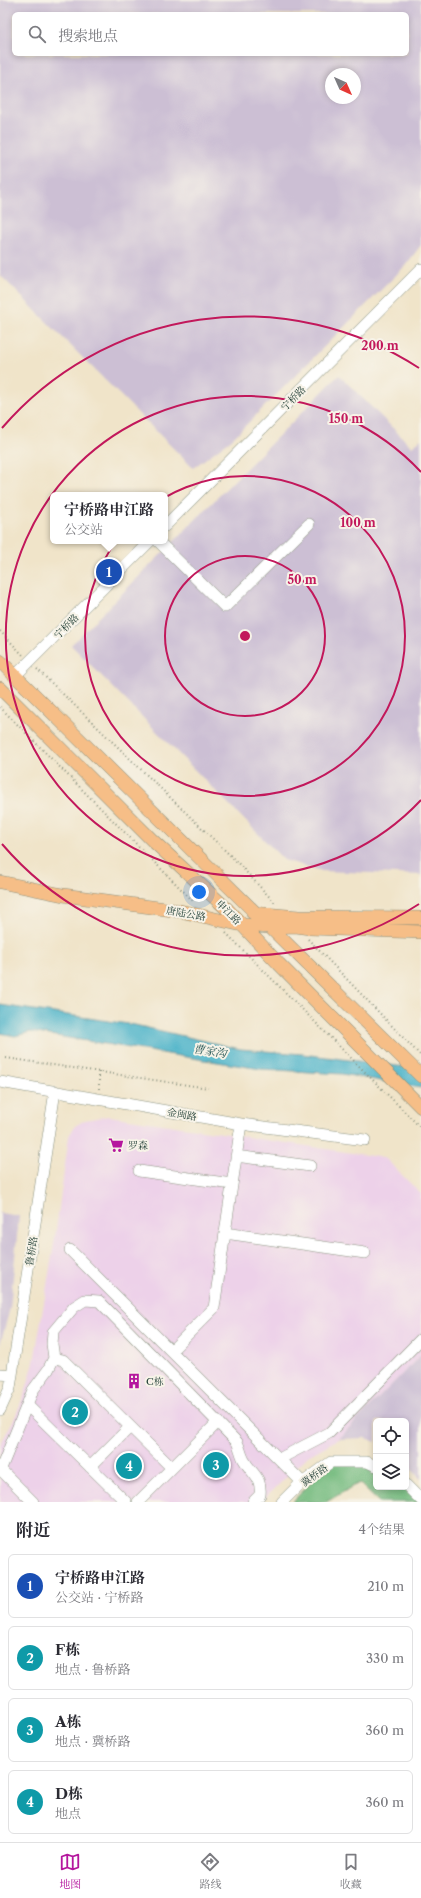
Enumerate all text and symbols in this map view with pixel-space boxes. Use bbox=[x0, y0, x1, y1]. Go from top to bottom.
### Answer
search box bbox=[12, 12, 409, 56]
icon: search bbox=[26, 23, 48, 45]
text: 搜索地点 bbox=[58, 26, 118, 45]
north arrow bbox=[325, 68, 361, 104]
text: 200 m bbox=[361, 338, 399, 353]
street label: 宁桥路 bbox=[278, 383, 309, 414]
text: 150 m bbox=[329, 411, 363, 426]
popup bbox=[50, 492, 168, 544]
text: 宁桥路申江路 bbox=[64, 500, 154, 519]
text: 100 m bbox=[340, 515, 376, 530]
text: 公交站 bbox=[64, 521, 103, 537]
pin: 1 bbox=[96, 557, 122, 587]
text: 50 m bbox=[287, 572, 317, 587]
street label: 宁桥路 bbox=[51, 611, 82, 642]
centre of rings bbox=[238, 629, 252, 643]
your location bbox=[189, 882, 209, 902]
street label: 申江路 bbox=[213, 897, 244, 928]
street label: 唐陆公路 bbox=[165, 904, 207, 923]
water label: 曹家沟 bbox=[193, 1042, 229, 1061]
street label: 金闽路 bbox=[166, 1105, 198, 1123]
supermarket icon: 罗森 bbox=[107, 1136, 125, 1154]
place label: 罗森 bbox=[128, 1139, 148, 1152]
street label: 鲁桥路 bbox=[23, 1235, 40, 1267]
building icon: C栋 bbox=[125, 1372, 143, 1390]
place label: C栋 bbox=[146, 1375, 164, 1388]
pin: 2 bbox=[62, 1397, 88, 1427]
map controls bbox=[373, 1418, 409, 1490]
button: locate bbox=[373, 1418, 409, 1454]
pin: 3 bbox=[203, 1450, 229, 1480]
pin: 4 bbox=[116, 1451, 142, 1481]
button: layers bbox=[373, 1454, 409, 1490]
street label: 冀桥路 bbox=[298, 1461, 330, 1489]
text: 附近 bbox=[16, 1520, 50, 1540]
text: 4个结果 bbox=[358, 1521, 405, 1537]
text: 宁桥路申江路 bbox=[55, 1568, 145, 1587]
text: 1 bbox=[27, 1578, 33, 1594]
text: 210 m bbox=[367, 1578, 404, 1594]
text: 公交站 · 宁桥路 bbox=[55, 1589, 144, 1605]
text: F栋 bbox=[55, 1640, 80, 1659]
text: 2 bbox=[26, 1650, 34, 1666]
text: 330 m bbox=[366, 1650, 404, 1666]
text: 地点 · 鲁桥路 bbox=[55, 1661, 131, 1677]
text: A栋 bbox=[55, 1712, 82, 1731]
text: 3 bbox=[26, 1722, 34, 1738]
text: 360 m bbox=[365, 1722, 404, 1738]
text: 地点 · 冀桥路 bbox=[55, 1733, 131, 1749]
text: D栋 bbox=[55, 1784, 83, 1803]
text: 4 bbox=[26, 1794, 34, 1810]
text: 360 m bbox=[365, 1794, 404, 1810]
text: 地点 bbox=[55, 1805, 81, 1821]
tab: 地图 bbox=[59, 1851, 81, 1891]
tab: 路线 bbox=[199, 1851, 221, 1891]
tab: 收藏 bbox=[340, 1851, 362, 1891]

